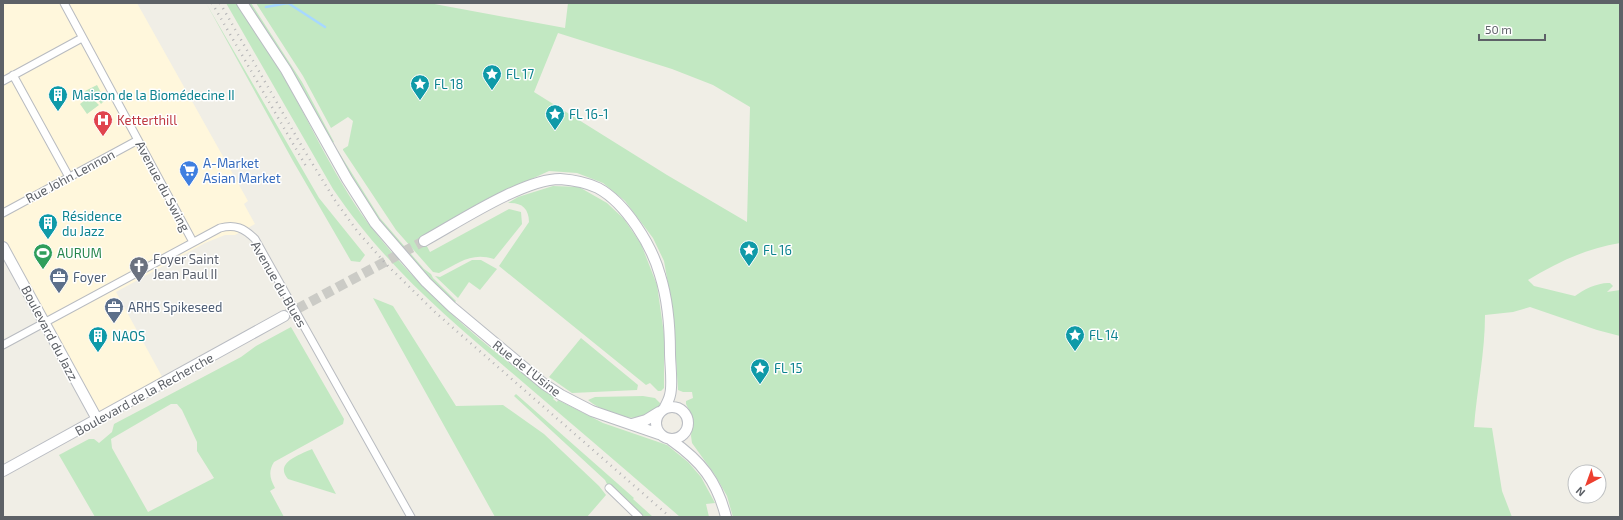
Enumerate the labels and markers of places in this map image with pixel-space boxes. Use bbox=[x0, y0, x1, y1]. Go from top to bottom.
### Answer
place icon: FL 17 bbox=[481, 63, 503, 91]
place label: FL 17 bbox=[506, 66, 534, 82]
place icon: FL 18 bbox=[409, 73, 431, 101]
place label: FL 18 bbox=[434, 76, 463, 92]
building icon: Maison de la Biomédecine II bbox=[47, 84, 69, 112]
place label: Maison de la Biomédecine II bbox=[72, 87, 235, 103]
place icon: FL 16-1 bbox=[544, 103, 566, 131]
place label: FL 16-1 bbox=[569, 106, 609, 122]
hospital icon: Ketterthill bbox=[92, 109, 114, 137]
place label: Ketterthill bbox=[117, 112, 177, 128]
place label: A-Market Asian Market bbox=[203, 155, 281, 186]
supermarket icon: A-Market Asian Market bbox=[178, 159, 200, 187]
place label: Résidence du Jazz bbox=[62, 208, 122, 239]
building icon: Résidence du Jazz bbox=[37, 212, 59, 240]
place icon: FL 16 bbox=[738, 239, 760, 267]
sports icon: AURUM bbox=[32, 242, 54, 270]
place label: FL 16 bbox=[763, 242, 792, 258]
place label: AURUM bbox=[57, 245, 102, 261]
place label: Foyer Saint Jean Paul II bbox=[153, 251, 219, 282]
church icon: Foyer Saint Jean Paul II bbox=[128, 255, 150, 283]
office icon: Foyer bbox=[48, 266, 70, 294]
place label: Foyer bbox=[73, 269, 106, 285]
office icon: ARHS Spikeseed bbox=[103, 296, 125, 324]
place label: ARHS Spikeseed bbox=[128, 299, 222, 315]
place icon: FL 14 bbox=[1064, 324, 1086, 352]
building icon: NAOS bbox=[87, 325, 109, 353]
place label: FL 14 bbox=[1089, 327, 1118, 343]
place label: NAOS bbox=[112, 328, 145, 344]
place icon: FL 15 bbox=[749, 357, 771, 385]
place label: FL 15 bbox=[774, 360, 802, 376]

